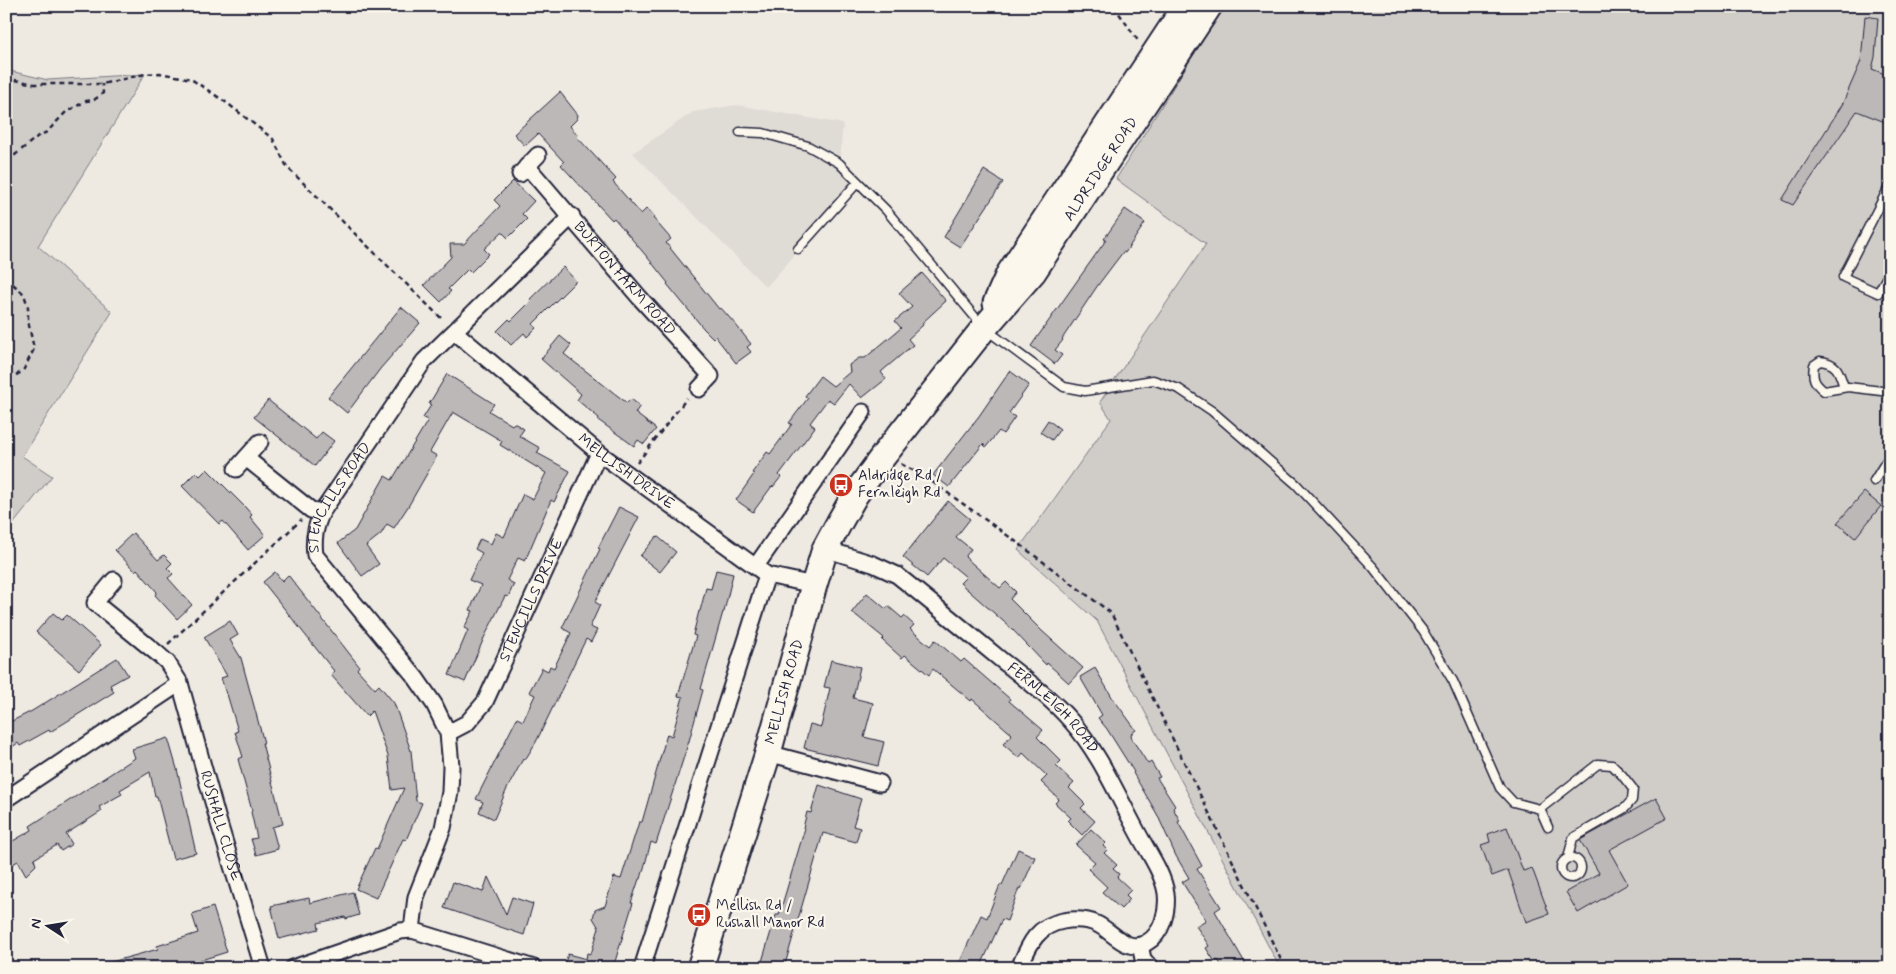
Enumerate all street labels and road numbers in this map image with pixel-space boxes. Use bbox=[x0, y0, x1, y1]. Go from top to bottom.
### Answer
street label: ALDRIDGE ROAD bbox=[1059, 113, 1143, 225]
street label: BURTON FARM ROAD bbox=[569, 217, 680, 340]
street label: MELLISH DRIVE bbox=[573, 429, 679, 515]
street label: STENCILLS ROAD bbox=[304, 439, 376, 554]
street label: STENCILLS DRIVE bbox=[495, 535, 569, 665]
street label: MELLISH ROAD bbox=[761, 637, 809, 746]
street label: FERNLEIGH ROAD bbox=[1003, 658, 1102, 757]
street label: RUSHALL CLOSE bbox=[195, 768, 246, 884]

